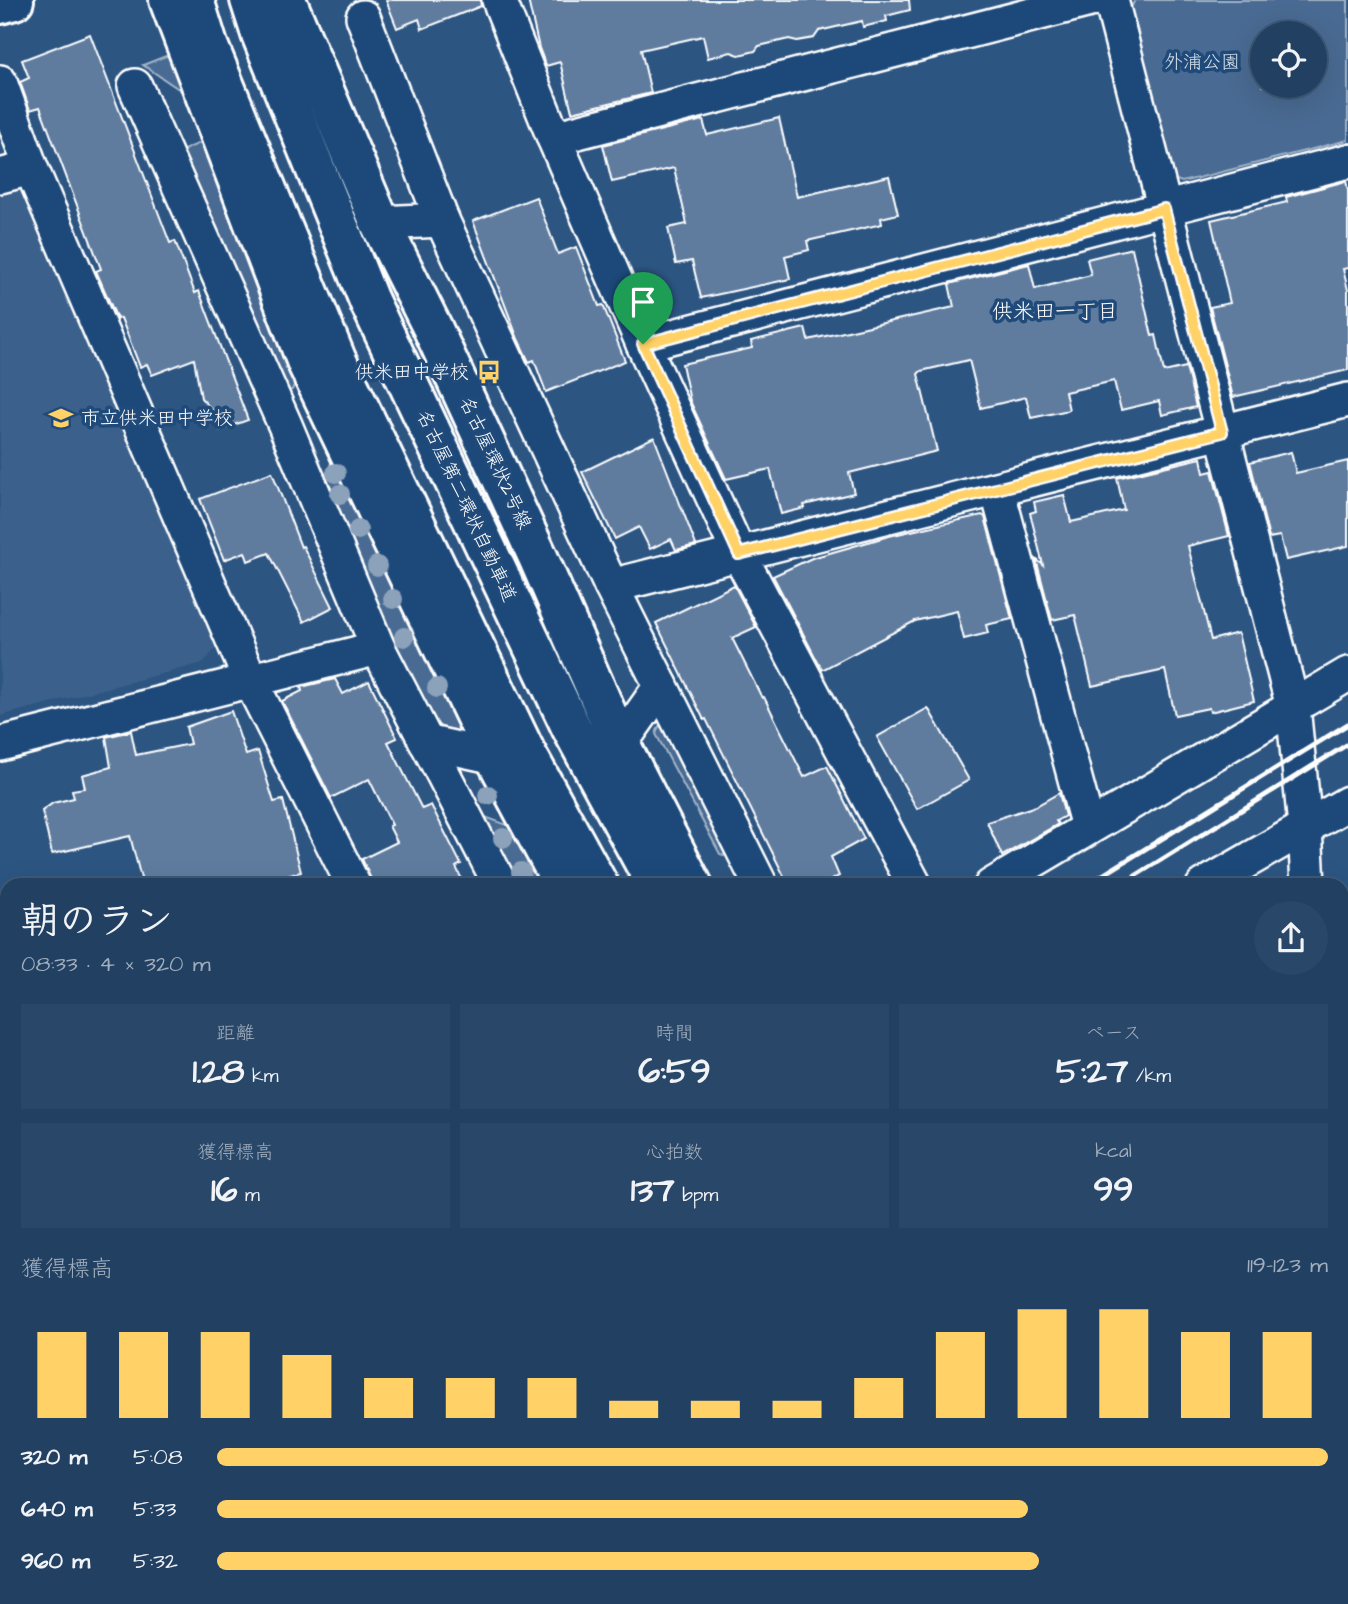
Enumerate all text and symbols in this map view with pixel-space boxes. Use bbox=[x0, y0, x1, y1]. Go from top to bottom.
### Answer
map controls bbox=[1250, 21, 1327, 98]
button: locate bbox=[1250, 21, 1327, 98]
park label: 外浦公園 bbox=[1164, 49, 1240, 76]
pin bbox=[613, 272, 673, 344]
icon: arrive bbox=[624, 283, 662, 321]
district label: 供米田一丁目 bbox=[992, 297, 1118, 326]
bus stop icon: 供米田中学校 bbox=[475, 358, 503, 386]
place label: 供米田中学校 bbox=[355, 359, 469, 386]
street label: 名古屋環状2号線 bbox=[452, 392, 538, 534]
school or university icon: 市立供米田中学校 bbox=[47, 404, 75, 432]
place label: 市立供米田中学校 bbox=[81, 405, 233, 432]
street label: 名古屋第二環状自動車道 bbox=[410, 406, 522, 606]
text: 朝のラン bbox=[21, 896, 173, 948]
button: share bbox=[1254, 901, 1328, 975]
text: 08:33 · 4 × 320 m bbox=[21, 948, 211, 980]
text: 距離 bbox=[216, 1020, 255, 1047]
text: 時間 bbox=[655, 1020, 694, 1047]
text: ペース bbox=[1086, 1020, 1141, 1047]
text: 1.28 bbox=[192, 1047, 245, 1096]
text: 6:59 bbox=[638, 1047, 711, 1096]
text: 5:27 bbox=[1056, 1047, 1128, 1096]
text: km bbox=[245, 1063, 279, 1090]
text: /km bbox=[1128, 1063, 1171, 1090]
text: kcal bbox=[1095, 1138, 1132, 1165]
text: 獲得標高 bbox=[197, 1139, 274, 1166]
text: 心拍数 bbox=[646, 1139, 703, 1166]
text: 99 bbox=[1094, 1165, 1133, 1214]
text: 16 bbox=[211, 1166, 238, 1215]
text: 137 bbox=[631, 1166, 675, 1215]
text: m bbox=[238, 1182, 260, 1209]
text: bpm bbox=[675, 1182, 718, 1209]
text: 119–123 m bbox=[1247, 1249, 1328, 1281]
text: 獲得標高 bbox=[21, 1253, 113, 1285]
text: 320 m bbox=[21, 1441, 87, 1473]
text: 5:08 bbox=[133, 1441, 183, 1473]
text: 640 m bbox=[21, 1493, 93, 1525]
text: 5:33 bbox=[133, 1493, 177, 1525]
text: 960 m bbox=[21, 1545, 90, 1577]
text: 5:32 bbox=[133, 1545, 178, 1577]

